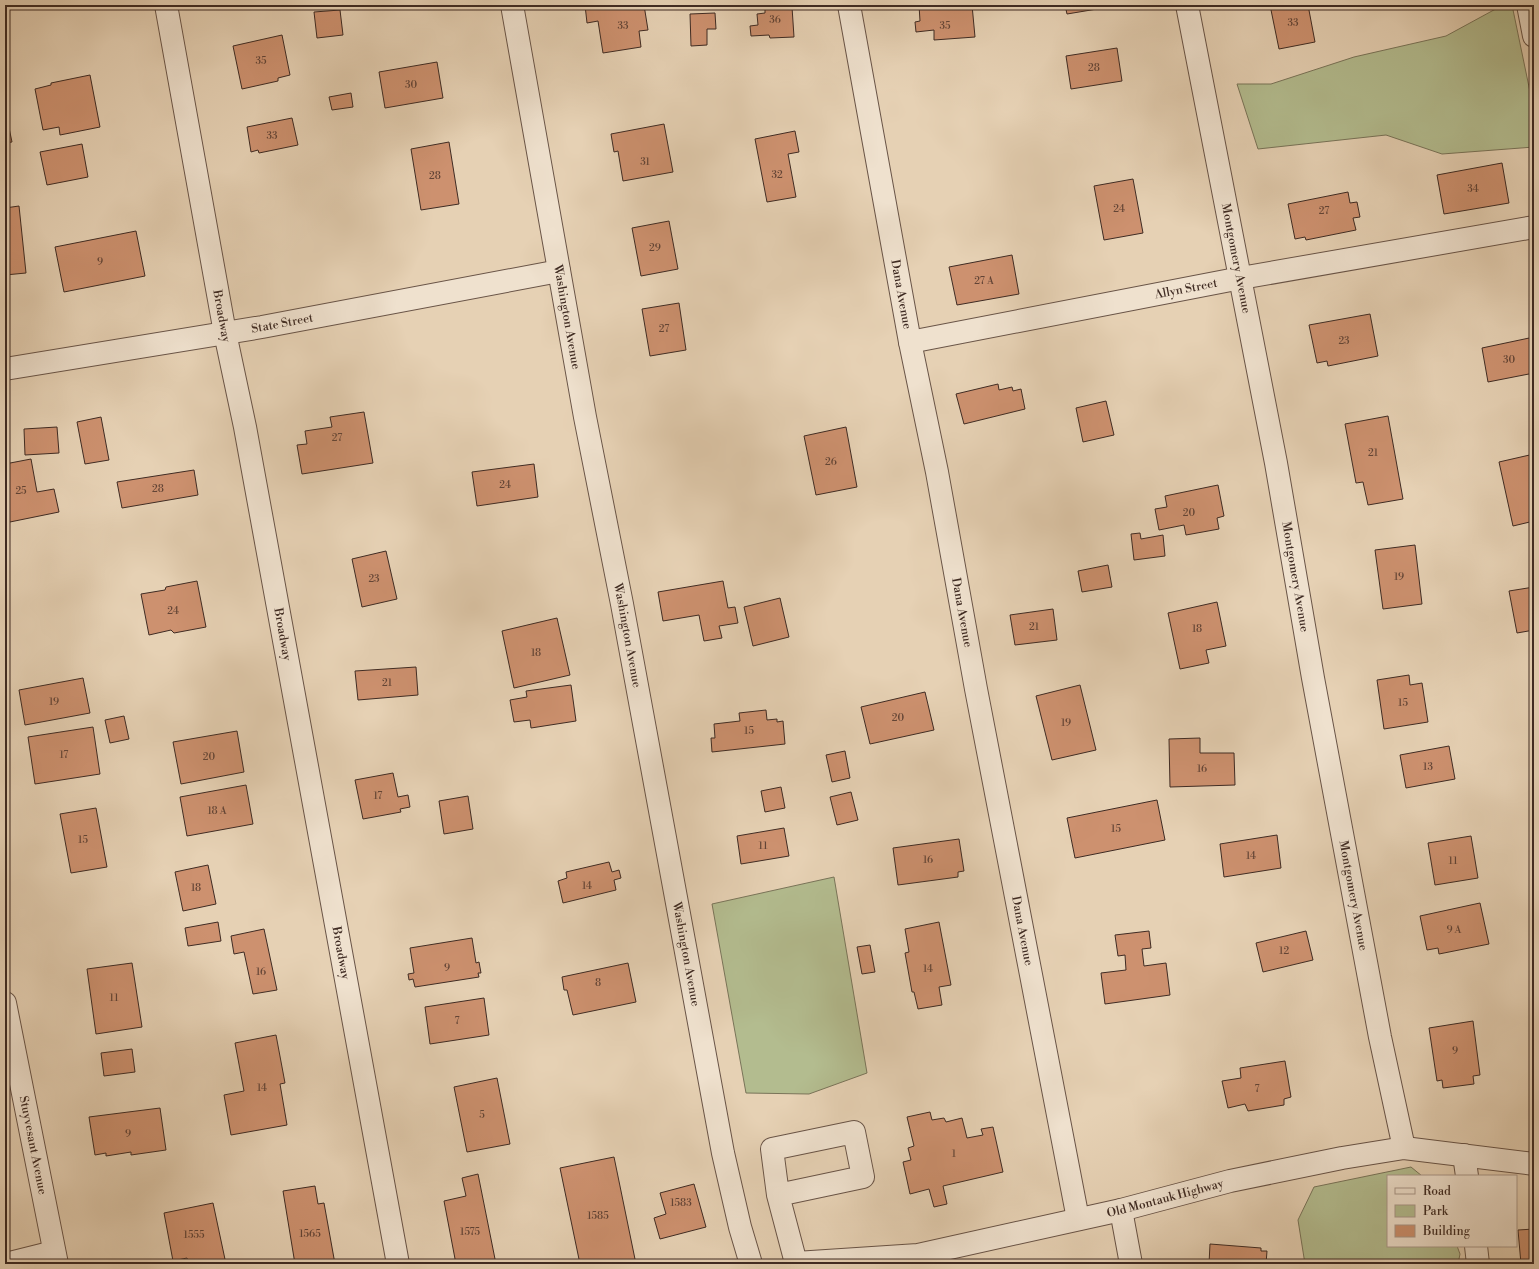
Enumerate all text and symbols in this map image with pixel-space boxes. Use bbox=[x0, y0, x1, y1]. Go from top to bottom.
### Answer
house number: 36 bbox=[769, 14, 781, 26]
house number: 33 bbox=[1287, 17, 1299, 29]
house number: 33 bbox=[617, 20, 629, 32]
house number: 35 bbox=[939, 20, 951, 32]
house number: 35 bbox=[255, 55, 267, 67]
house number: 28 bbox=[1088, 62, 1100, 74]
house number: 30 bbox=[405, 79, 417, 91]
house number: 33 bbox=[266, 130, 278, 142]
house number: 31 bbox=[640, 156, 650, 168]
house number: 32 bbox=[771, 169, 783, 181]
house number: 28 bbox=[429, 170, 441, 182]
house number: 34 bbox=[1467, 183, 1479, 195]
street label: Montgomery Avenue bbox=[1218, 202, 1254, 315]
house number: 24 bbox=[1113, 203, 1125, 215]
house number: 27 bbox=[1319, 205, 1329, 217]
house number: 29 bbox=[649, 242, 661, 254]
house number: 9 bbox=[97, 256, 103, 268]
street label: Dana Avenue bbox=[888, 258, 915, 330]
street label: Washington Avenue bbox=[550, 263, 584, 371]
house number: 27 A bbox=[974, 275, 995, 287]
street label: Allyn Street bbox=[1152, 275, 1219, 302]
street label: Broadway bbox=[210, 287, 234, 344]
street label: State Street bbox=[250, 310, 315, 336]
house number: 27 bbox=[659, 323, 669, 335]
house number: 23 bbox=[1338, 335, 1350, 347]
house number: 30 bbox=[1503, 354, 1515, 366]
house number: 27 bbox=[332, 432, 342, 444]
house number: 21 bbox=[1368, 447, 1379, 459]
house number: 26 bbox=[825, 456, 837, 468]
house number: 24 bbox=[499, 479, 511, 491]
house number: 28 bbox=[152, 483, 164, 495]
house number: 25 bbox=[15, 485, 27, 497]
house number: 20 bbox=[1183, 507, 1196, 519]
street label: Montgomery Avenue bbox=[1279, 520, 1312, 633]
house number: 19 bbox=[1394, 571, 1404, 583]
house number: 23 bbox=[368, 573, 380, 585]
street label: Dana Avenue bbox=[949, 576, 976, 649]
street label: Washington Avenue bbox=[610, 581, 645, 689]
house number: 24 bbox=[167, 605, 179, 617]
street label: Broadway bbox=[271, 606, 295, 662]
house number: 21 bbox=[1029, 621, 1040, 633]
house number: 18 bbox=[1192, 623, 1202, 635]
house number: 18 bbox=[531, 647, 541, 659]
house number: 21 bbox=[382, 677, 393, 689]
house number: 19 bbox=[49, 696, 59, 708]
house number: 15 bbox=[1398, 697, 1408, 709]
house number: 20 bbox=[892, 712, 905, 724]
house number: 19 bbox=[1061, 717, 1071, 729]
house number: 15 bbox=[744, 725, 754, 737]
house number: 17 bbox=[60, 749, 68, 761]
house number: 20 bbox=[203, 751, 216, 763]
house number: 13 bbox=[1423, 761, 1433, 773]
house number: 16 bbox=[1197, 763, 1207, 775]
house number: 17 bbox=[374, 790, 382, 802]
house number: 18 A bbox=[207, 805, 228, 817]
house number: 15 bbox=[1111, 823, 1121, 835]
house number: 15 bbox=[78, 834, 88, 846]
street label: Montgomery Avenue bbox=[1336, 839, 1371, 952]
house number: 11 bbox=[759, 840, 768, 852]
house number: 14 bbox=[1246, 850, 1256, 862]
house number: 16 bbox=[923, 854, 933, 866]
house number: 11 bbox=[1449, 855, 1458, 867]
house number: 14 bbox=[582, 880, 592, 892]
house number: 18 bbox=[191, 882, 201, 894]
street label: Dana Avenue bbox=[1008, 895, 1037, 967]
street label: Washington Avenue bbox=[669, 900, 703, 1008]
street label: Broadway bbox=[329, 924, 353, 981]
house number: 9 A bbox=[1447, 924, 1463, 936]
house number: 12 bbox=[1279, 945, 1289, 957]
house number: 9 bbox=[444, 962, 450, 974]
house number: 14 bbox=[923, 963, 933, 975]
house number: 16 bbox=[256, 966, 266, 978]
house number: 8 bbox=[595, 977, 601, 989]
house number: 11 bbox=[110, 992, 119, 1004]
house number: 7 bbox=[454, 1015, 460, 1027]
house number: 9 bbox=[1452, 1045, 1458, 1057]
house number: 14 bbox=[257, 1082, 267, 1094]
house number: 7 bbox=[1254, 1083, 1260, 1095]
street label: Stuyvesant Avenue bbox=[16, 1094, 51, 1196]
house number: 5 bbox=[479, 1109, 485, 1121]
house number: 9 bbox=[125, 1128, 131, 1140]
house number: 1 bbox=[952, 1148, 957, 1160]
legend bbox=[1387, 1175, 1517, 1247]
street label: Old Montauk Highway bbox=[1105, 1176, 1225, 1220]
text: Road bbox=[1423, 1184, 1451, 1199]
house number: 1583 bbox=[670, 1197, 692, 1209]
text: Park bbox=[1423, 1204, 1449, 1219]
house number: 1585 bbox=[587, 1210, 609, 1222]
text: Building bbox=[1422, 1224, 1471, 1239]
house number: 1575 bbox=[460, 1226, 480, 1238]
house number: 1565 bbox=[299, 1228, 321, 1240]
house number: 1555 bbox=[184, 1229, 205, 1241]

